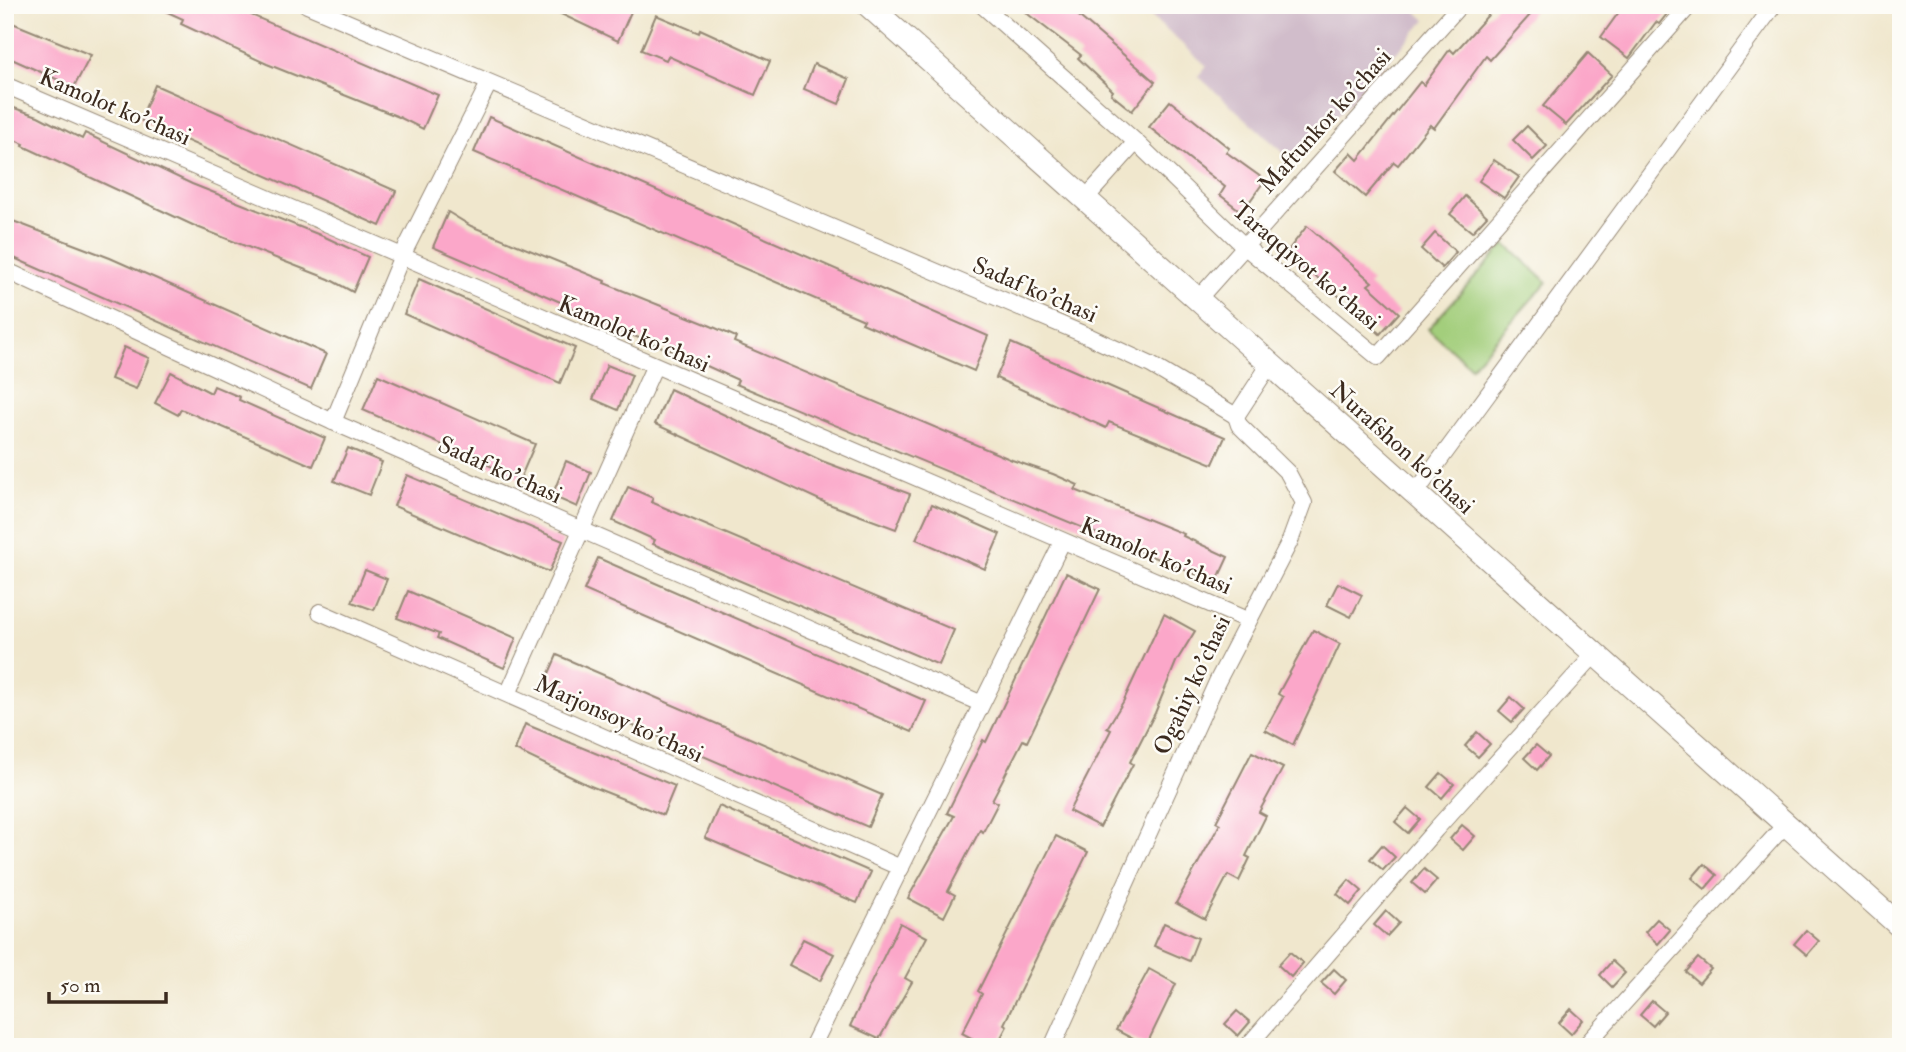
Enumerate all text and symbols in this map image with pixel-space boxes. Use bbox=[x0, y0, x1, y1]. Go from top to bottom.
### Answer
street label: Maftunkor ko'chasi bbox=[1252, 42, 1398, 200]
street label: Kamolot ko'chasi bbox=[34, 61, 196, 153]
street label: Taraqqiyot ko'chasi bbox=[1225, 195, 1387, 337]
street label: Sadaf ko'chasi bbox=[968, 250, 1102, 330]
street label: Kamolot ko'chasi bbox=[553, 288, 715, 380]
street label: Nurafshon ko'chasi bbox=[1323, 375, 1481, 521]
street label: Sadaf ko'chasi bbox=[433, 429, 567, 511]
street label: Kamolot ko'chasi bbox=[1075, 510, 1237, 602]
street label: Ogahiy ko'chasi bbox=[1146, 610, 1238, 760]
street label: Marjonsoy ko'chasi bbox=[530, 668, 708, 770]
scale bar bbox=[49, 961, 166, 1005]
text: 50 m bbox=[60, 972, 101, 999]

